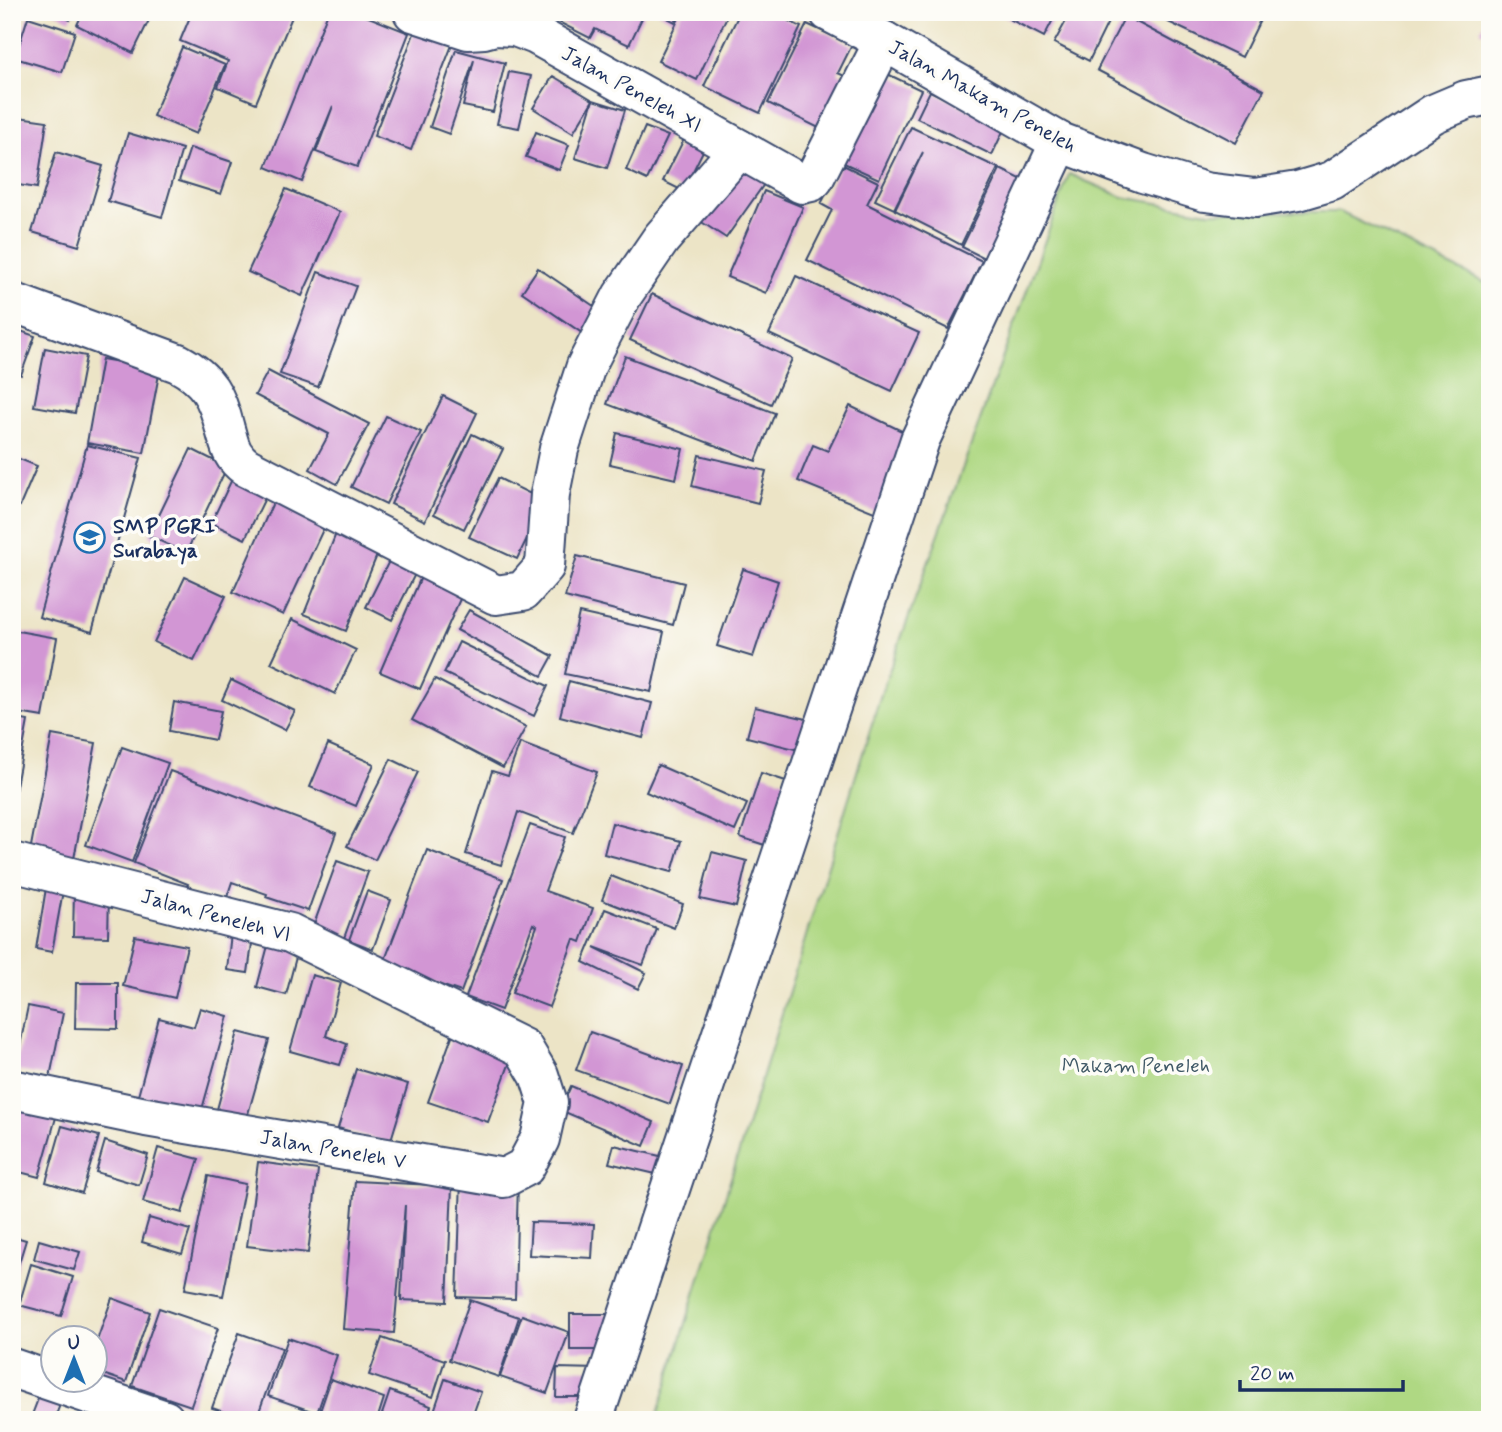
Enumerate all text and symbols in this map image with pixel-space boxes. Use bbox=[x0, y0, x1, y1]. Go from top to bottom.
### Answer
street label: Jalan Makam Peneleh bbox=[883, 33, 1082, 160]
street label: Jalan Peneleh XI bbox=[556, 40, 707, 140]
place label: SMP PGRI Surabaya bbox=[113, 513, 216, 565]
school or university icon: SMP PGRI Surabaya bbox=[73, 521, 107, 555]
street label: Jalan Peneleh VI bbox=[138, 882, 294, 949]
park label: Makam Peneleh bbox=[1062, 1052, 1210, 1080]
street label: Jalan Peneleh V bbox=[258, 1123, 408, 1177]
north arrow bbox=[38, 1324, 108, 1394]
text: U bbox=[68, 1331, 80, 1356]
scale bar bbox=[1240, 1348, 1402, 1392]
text: 20 m bbox=[1250, 1360, 1295, 1388]

